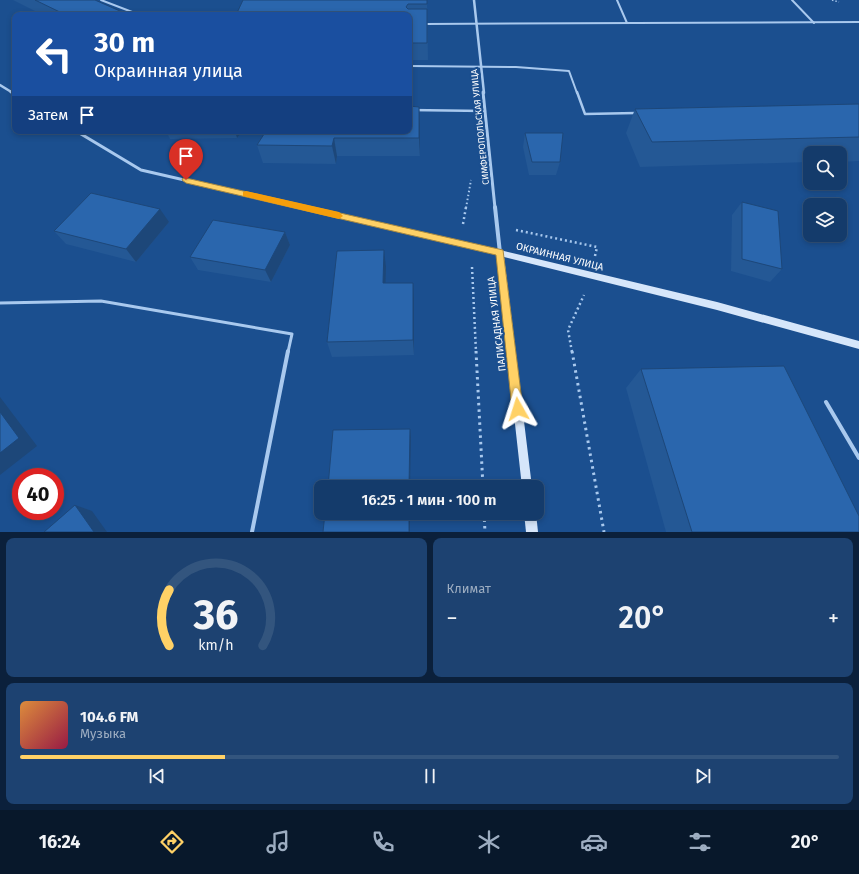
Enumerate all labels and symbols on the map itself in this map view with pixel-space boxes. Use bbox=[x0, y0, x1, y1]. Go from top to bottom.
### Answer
street label: СИМФЕРОПОЛЬСКАЯ УЛИЦА bbox=[469, 68, 491, 185]
pin bbox=[169, 139, 203, 180]
street label: ОКРАИННАЯ УЛИЦА bbox=[515, 240, 605, 274]
street label: ПАЛИСАДНАЯ УЛИЦА bbox=[485, 275, 509, 372]
position arrow bbox=[497, 388, 539, 430]
speed limit sign: 40 bbox=[12, 468, 64, 520]

